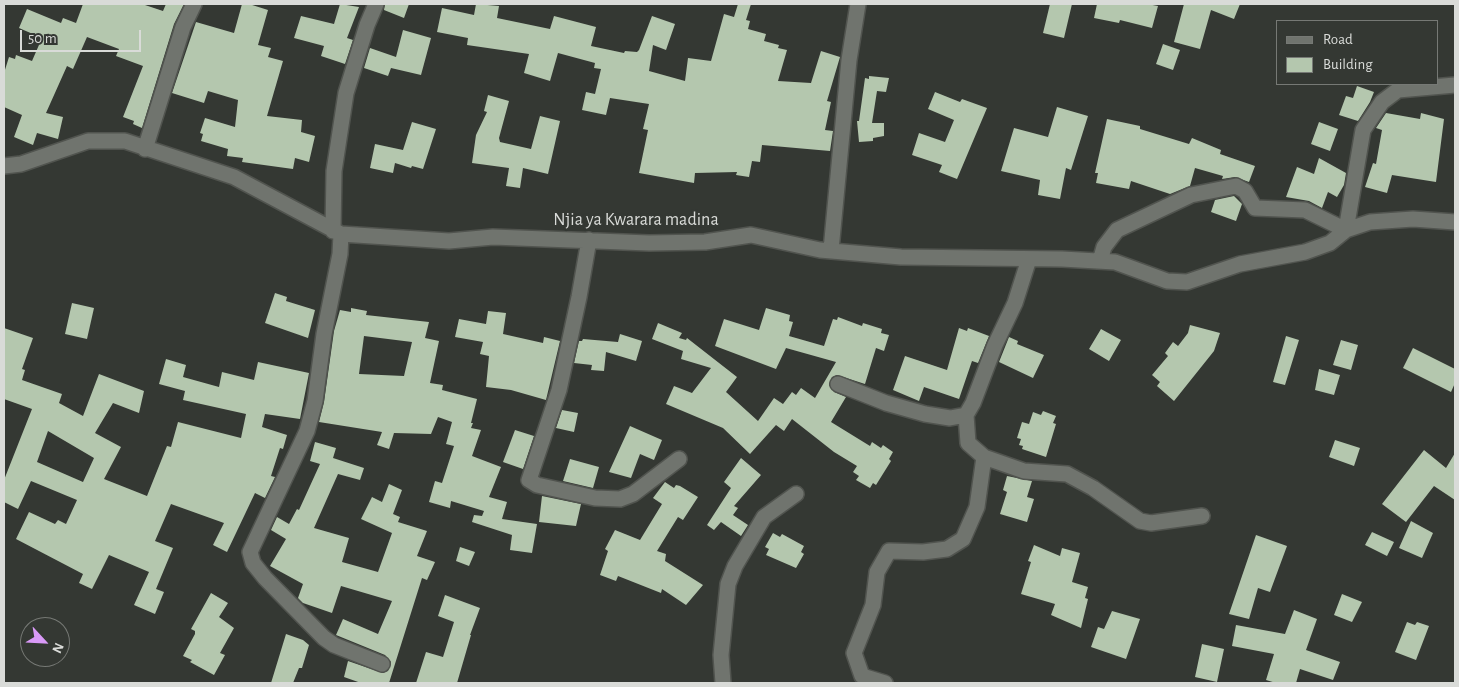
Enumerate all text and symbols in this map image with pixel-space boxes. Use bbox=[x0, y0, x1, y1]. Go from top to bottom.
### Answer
scale bar bbox=[22, 20, 144, 52]
legend bbox=[1276, 20, 1439, 85]
text: 50 m bbox=[28, 31, 57, 46]
text: Road bbox=[1323, 32, 1353, 47]
text: Building bbox=[1323, 57, 1373, 72]
street label: Njia ya Kwarara madina bbox=[553, 209, 719, 231]
north arrow bbox=[20, 617, 70, 667]
text: N bbox=[49, 641, 66, 655]

